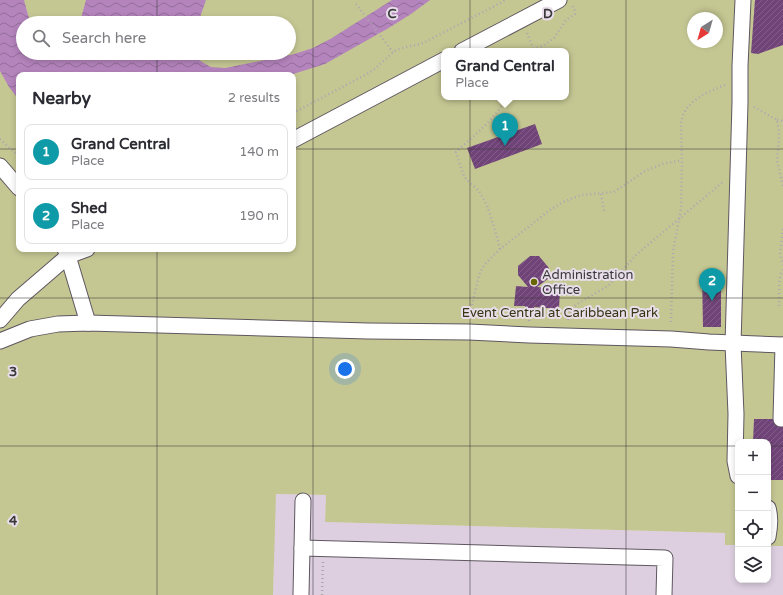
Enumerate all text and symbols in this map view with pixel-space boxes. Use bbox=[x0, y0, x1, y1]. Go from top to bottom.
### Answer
text: C bbox=[387, 6, 397, 22]
text: D bbox=[543, 6, 553, 22]
north arrow bbox=[687, 12, 723, 48]
search box bbox=[16, 16, 296, 60]
icon: search bbox=[30, 27, 52, 49]
text: Search here bbox=[62, 29, 146, 47]
popup bbox=[441, 48, 569, 100]
text: Grand Central bbox=[455, 57, 555, 75]
text: Place bbox=[455, 75, 489, 91]
text: Nearby bbox=[32, 88, 91, 109]
text: 2 results bbox=[228, 90, 280, 106]
pin: 1 bbox=[492, 113, 518, 146]
text: Grand Central bbox=[71, 135, 170, 153]
text: 1 bbox=[42, 144, 50, 160]
text: 140 m bbox=[239, 144, 279, 160]
text: Place bbox=[71, 153, 104, 169]
text: Shed bbox=[71, 199, 107, 217]
text: 2 bbox=[42, 208, 50, 224]
text: 190 m bbox=[239, 208, 279, 224]
text: Place bbox=[71, 217, 104, 233]
place label: Administration Office bbox=[542, 267, 633, 298]
pin: 2 bbox=[699, 268, 725, 301]
marker: Administration Office bbox=[529, 277, 539, 287]
park label: Event Central at Caribbean Park bbox=[462, 305, 658, 321]
your location bbox=[335, 359, 355, 379]
text: 3 bbox=[9, 364, 17, 380]
map controls bbox=[735, 439, 771, 583]
button: + bbox=[735, 439, 771, 475]
button: − bbox=[735, 475, 771, 511]
button: locate bbox=[735, 511, 771, 547]
text: 4 bbox=[9, 513, 18, 529]
button: layers bbox=[735, 547, 771, 583]

